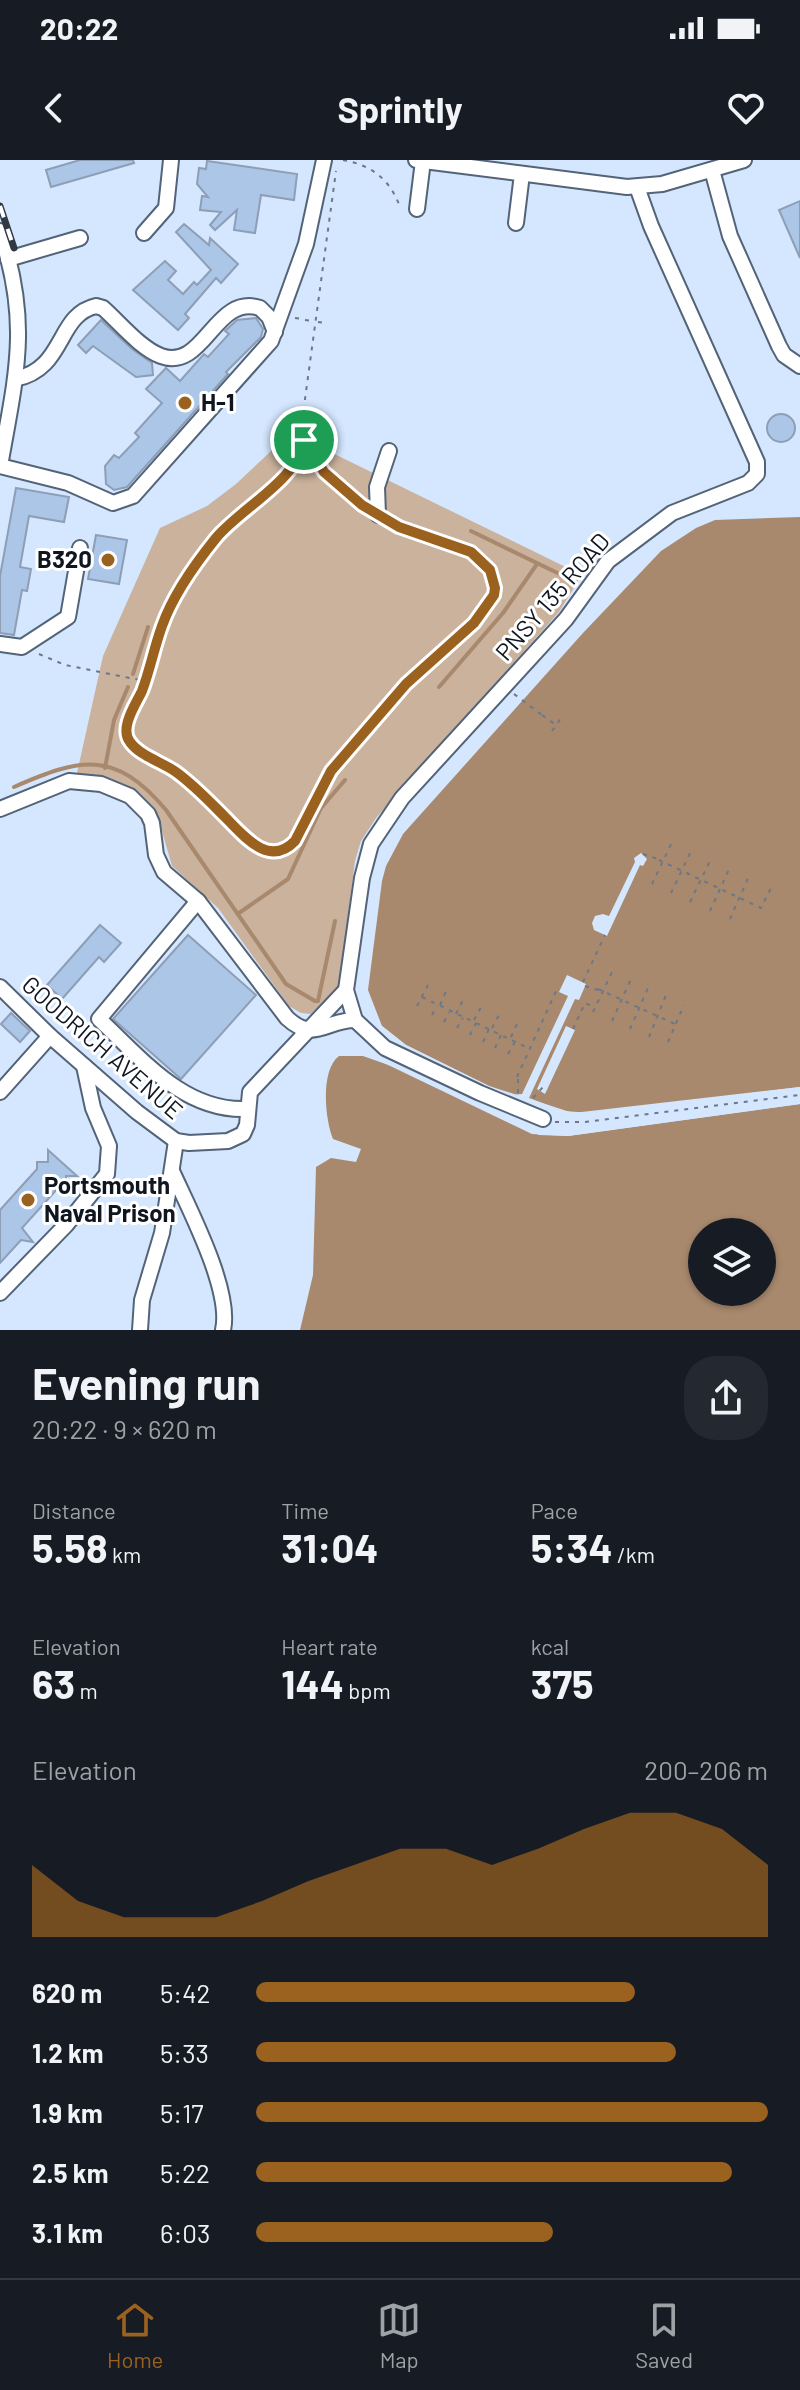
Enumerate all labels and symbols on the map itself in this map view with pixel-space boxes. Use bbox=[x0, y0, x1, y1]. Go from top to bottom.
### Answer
place label: H-1 bbox=[201, 387, 234, 416]
marker: H-1 bbox=[176, 394, 194, 412]
pin bbox=[270, 406, 338, 474]
street label: PNSY 135 ROAD bbox=[489, 526, 615, 666]
place label: B320 bbox=[37, 544, 92, 573]
marker: B320 bbox=[99, 551, 117, 569]
street label: GOODRICH AVENUE bbox=[17, 969, 189, 1125]
place label: Portsmouth Naval Prison bbox=[44, 1170, 176, 1227]
marker: Portsmouth Naval Prison bbox=[19, 1191, 37, 1209]

